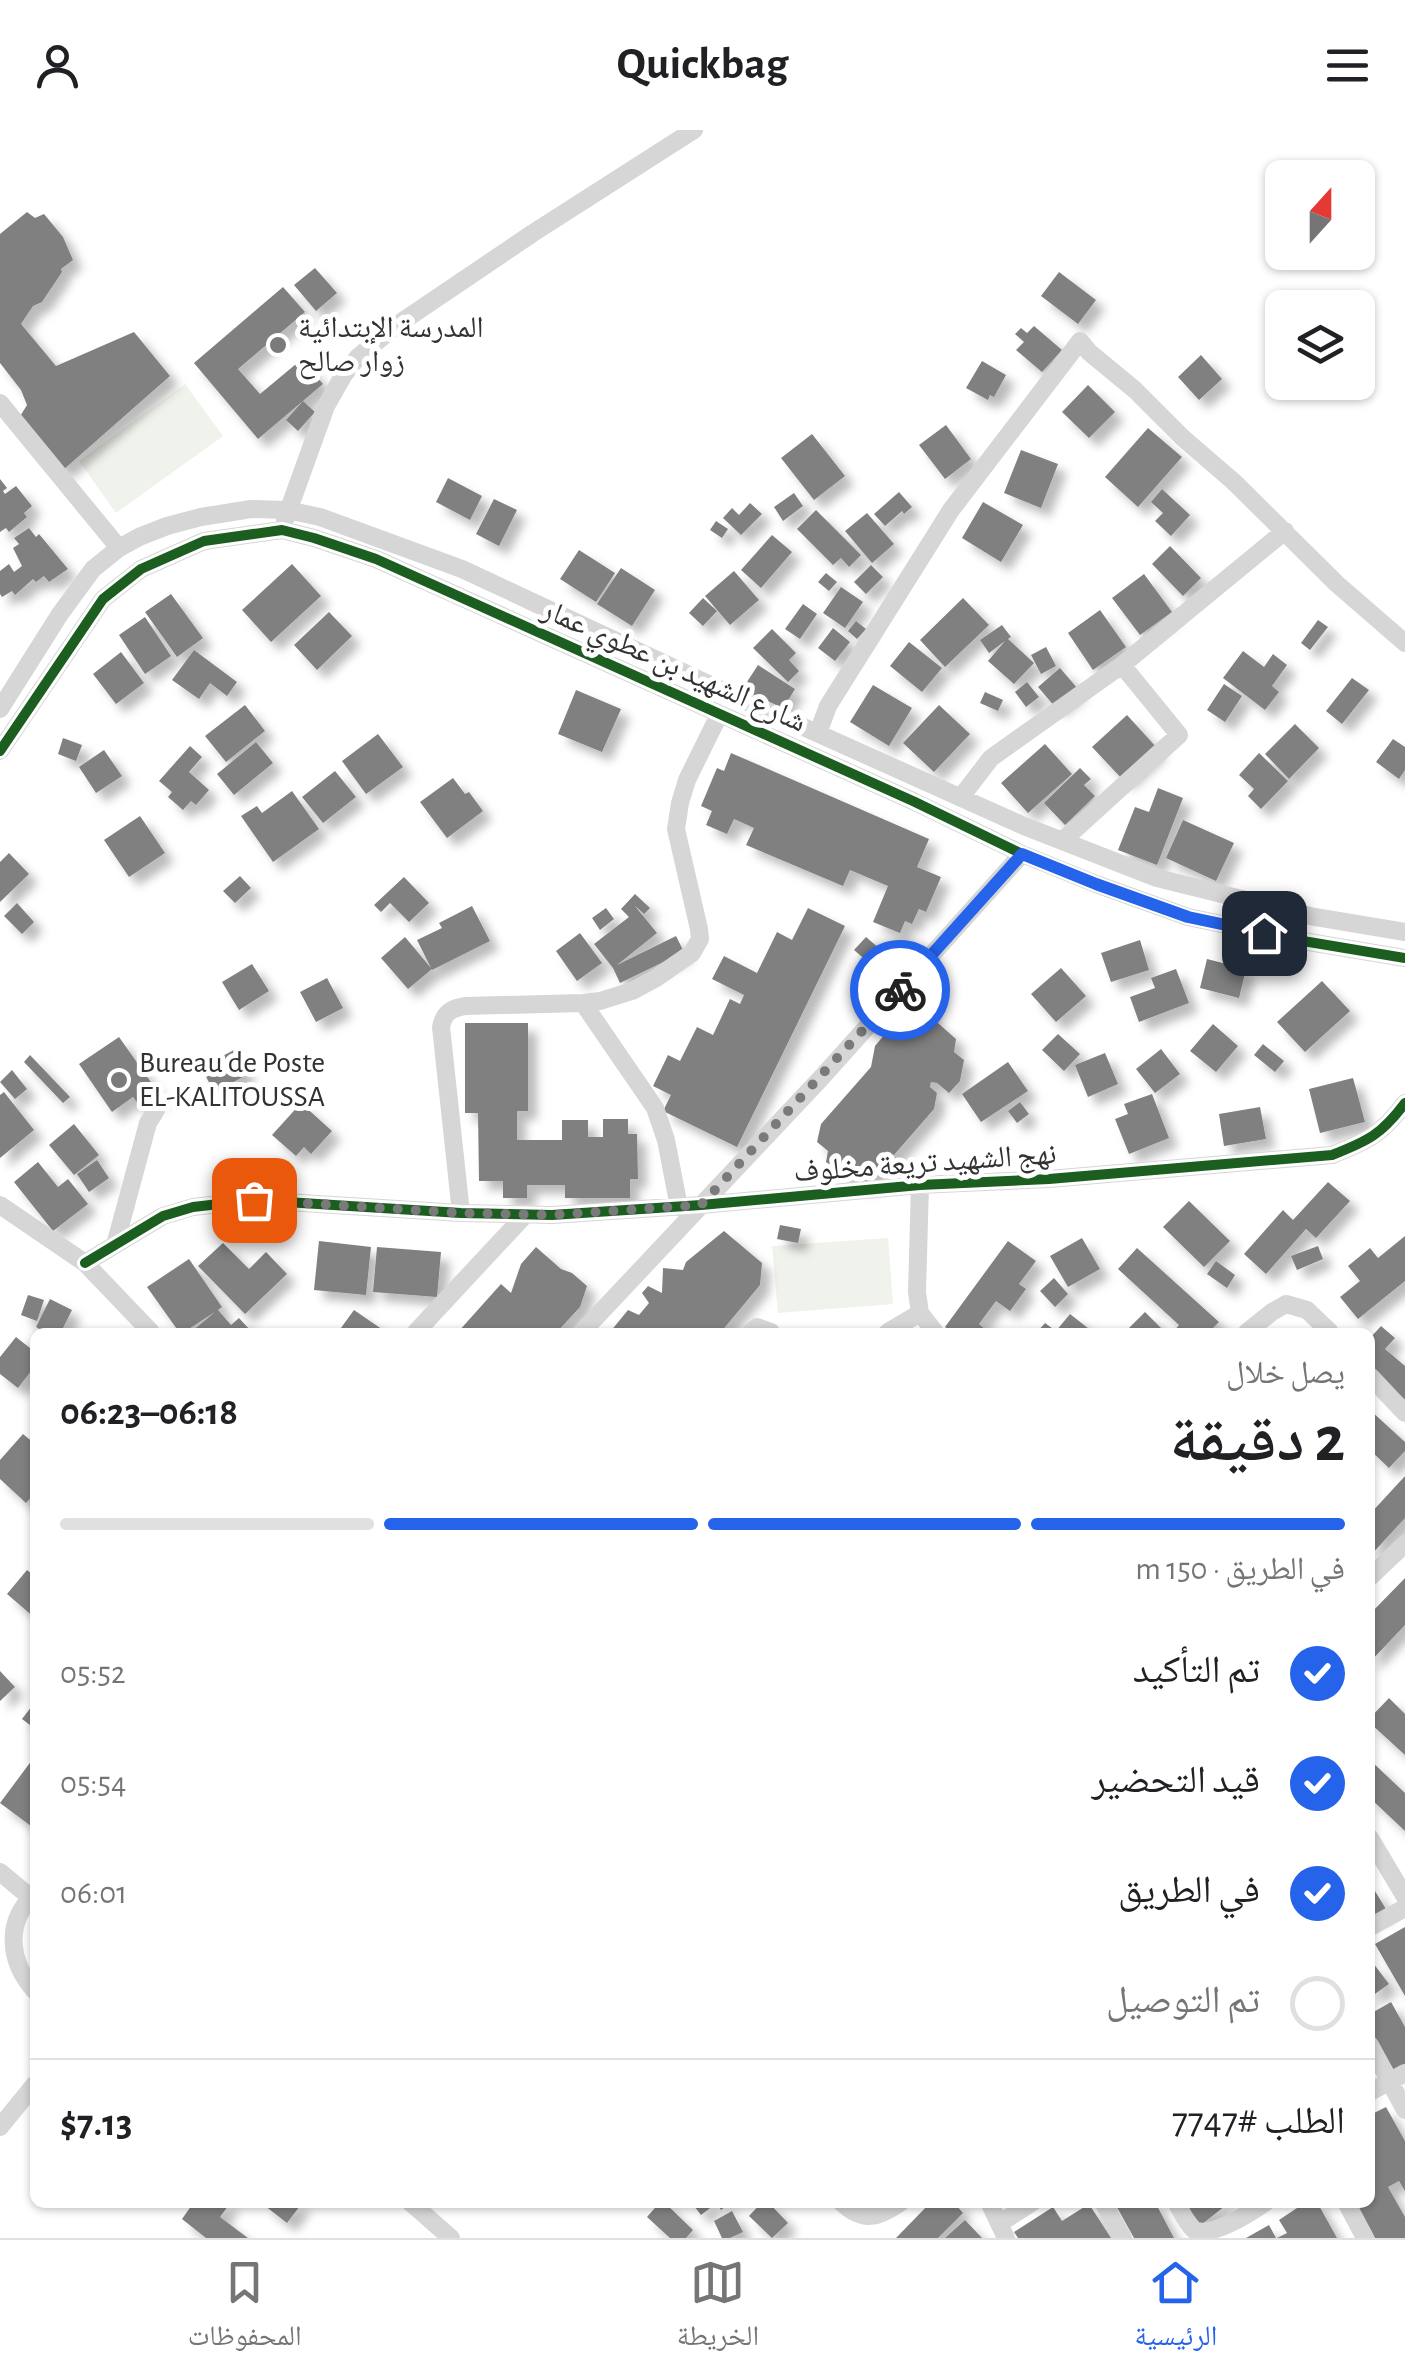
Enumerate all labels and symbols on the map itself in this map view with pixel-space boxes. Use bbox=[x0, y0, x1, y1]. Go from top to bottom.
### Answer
north arrow bbox=[1265, 160, 1375, 270]
place label: المدرسة الإبتدائية زوار صالح bbox=[298, 313, 484, 380]
marker: المدرسة الإبتدائية زوار صالح bbox=[267, 334, 289, 356]
street label: شارع الشهيد بن عطوي عمار bbox=[533, 594, 811, 745]
pin bbox=[1222, 891, 1307, 976]
courier bbox=[850, 940, 950, 1040]
place label: Bureau de Poste EL-KALITOUSSA bbox=[139, 1048, 325, 1112]
marker: Bureau de Poste EL-KALITOUSSA bbox=[108, 1069, 130, 1091]
street label: نهج الشهيد تريعة مخلوف bbox=[793, 1139, 1058, 1190]
pin bbox=[212, 1158, 297, 1243]

